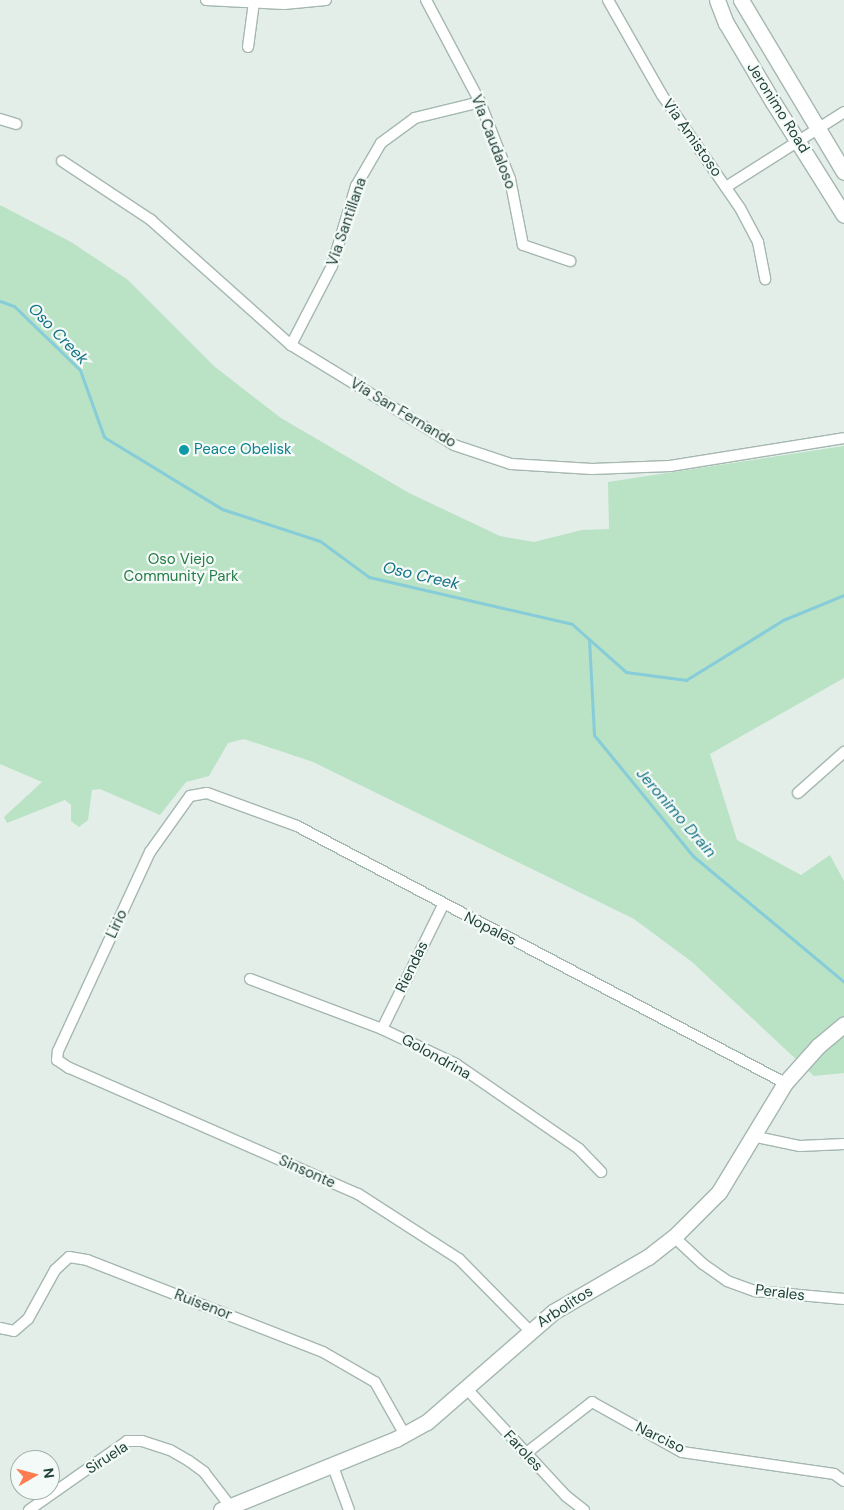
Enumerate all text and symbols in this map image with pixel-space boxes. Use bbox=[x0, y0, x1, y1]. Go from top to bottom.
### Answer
street label: Jeronimo Road bbox=[743, 59, 813, 157]
street label: Via Caudaloso bbox=[467, 92, 519, 192]
street label: Via Amistoso bbox=[659, 96, 725, 180]
street label: Via Santillana bbox=[323, 175, 371, 269]
water label: Oso Creek bbox=[24, 299, 92, 369]
street label: Via San Fernando bbox=[347, 374, 459, 452]
place label: Peace Obelisk bbox=[194, 441, 292, 459]
marker: Peace Obelisk bbox=[178, 444, 190, 456]
park label: Oso Viejo Community Park bbox=[123, 550, 239, 585]
water label: Oso Creek bbox=[381, 558, 461, 594]
water label: Jeronimo Drain bbox=[632, 764, 720, 862]
street label: Lirio bbox=[103, 907, 131, 941]
street label: Nopales bbox=[461, 908, 519, 950]
street label: Riendas bbox=[392, 938, 432, 996]
street label: Golondrina bbox=[398, 1031, 474, 1083]
street label: Sinsonte bbox=[276, 1152, 338, 1192]
street label: Perales bbox=[754, 1281, 806, 1305]
street label: Arbolitos bbox=[534, 1282, 596, 1332]
street label: Ruisenor bbox=[172, 1286, 234, 1324]
street label: Narciso bbox=[633, 1418, 687, 1458]
street label: Faroles bbox=[500, 1427, 546, 1475]
street label: Siruela bbox=[83, 1438, 131, 1478]
north arrow bbox=[10, 1450, 60, 1500]
text: N bbox=[39, 1467, 58, 1479]

